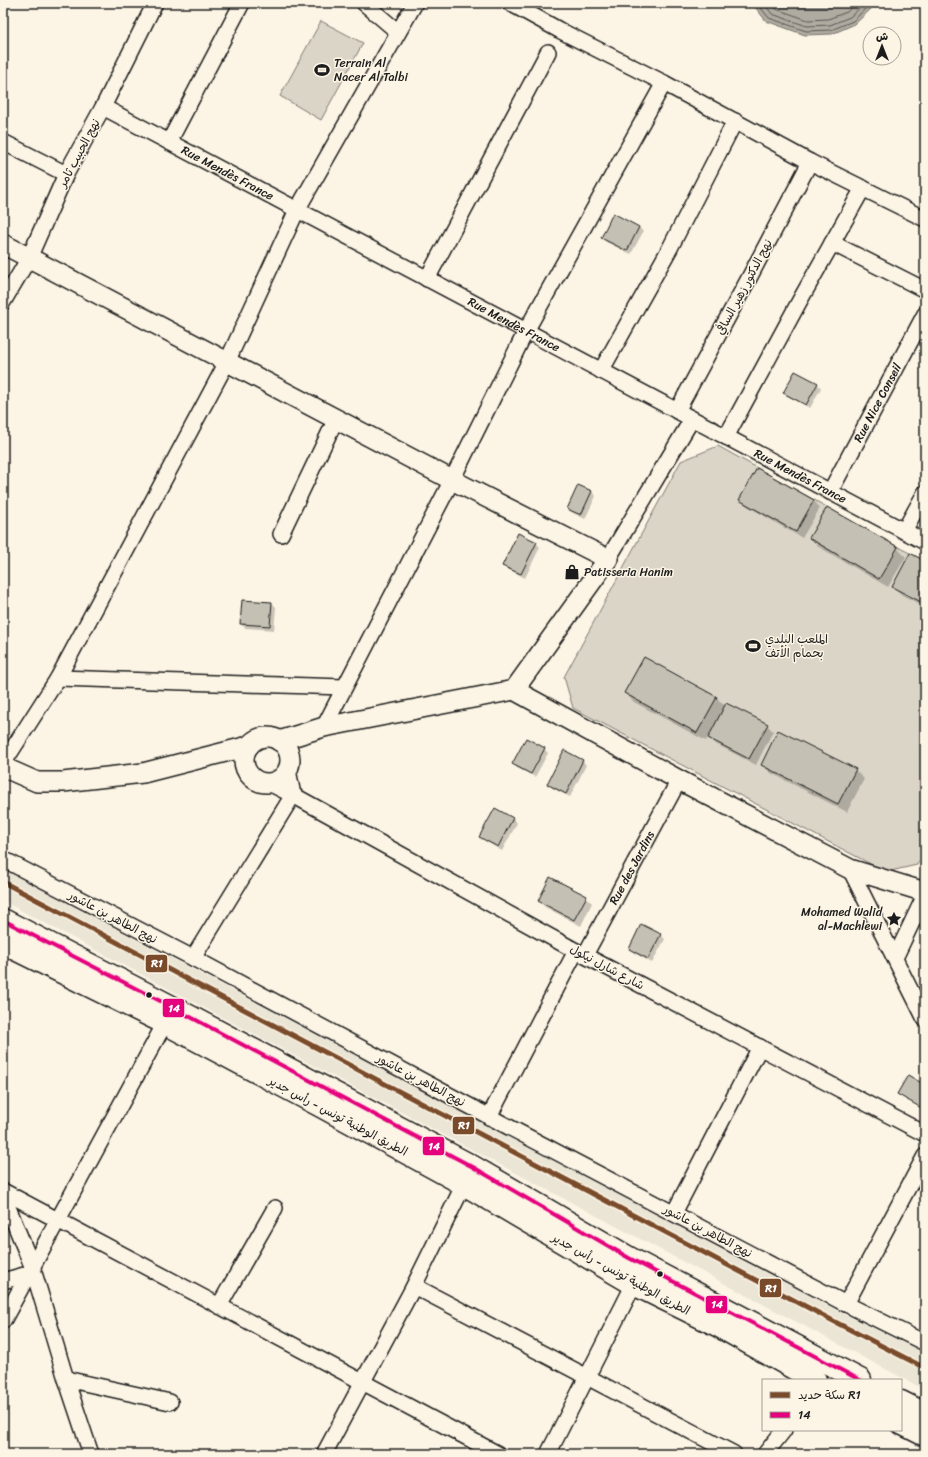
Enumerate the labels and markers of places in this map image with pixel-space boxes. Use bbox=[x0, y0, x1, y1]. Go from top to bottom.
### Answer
place label: Terrain Al Nacer Al Talbi bbox=[334, 52, 408, 88]
sports icon: Terrain Al Nacer Al Talbi bbox=[313, 61, 331, 79]
place label: Patisseria Hanim bbox=[584, 561, 673, 583]
shop icon: Patisseria Hanim bbox=[563, 563, 581, 581]
place label: الملعب البلدي بحمام الأتف bbox=[765, 628, 828, 664]
sports icon: الملعب البلدي بحمام الأتف bbox=[744, 637, 762, 655]
place label: Mohamed Walid al-Machlewi bbox=[801, 901, 883, 937]
place icon: Mohamed Walid al-Machlewi bbox=[885, 910, 903, 928]
unlabelled marker bbox=[144, 990, 154, 1000]
unlabelled marker bbox=[655, 1269, 665, 1279]

